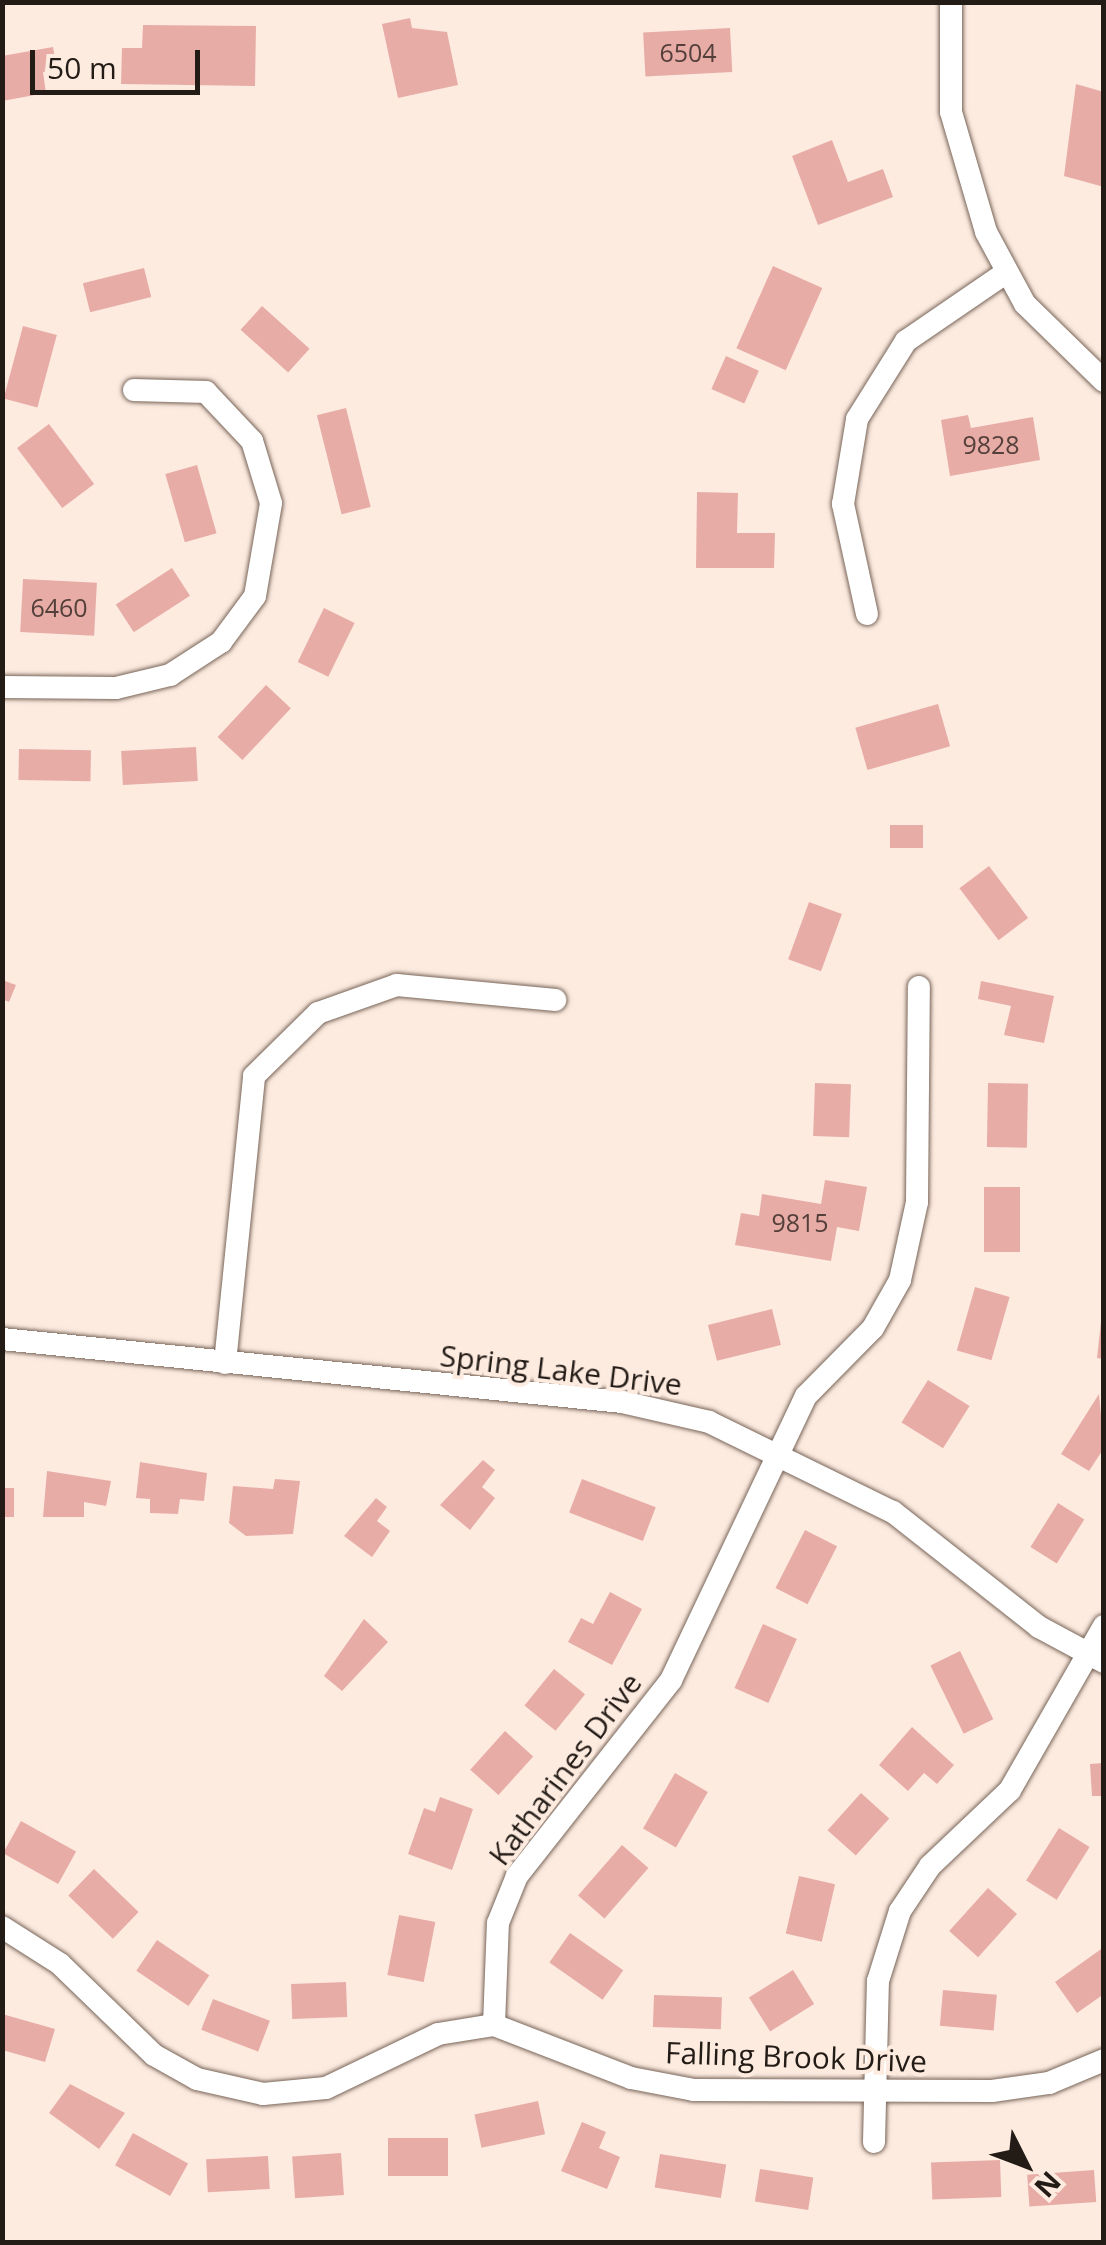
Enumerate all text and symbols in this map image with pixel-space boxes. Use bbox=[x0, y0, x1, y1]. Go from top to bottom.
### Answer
scale bar bbox=[35, 30, 205, 92]
house number: 6504 bbox=[659, 37, 717, 67]
text: 50 m bbox=[47, 47, 117, 88]
house number: 9828 bbox=[962, 429, 1020, 459]
house number: 6460 bbox=[30, 592, 88, 622]
house number: 9815 bbox=[771, 1207, 829, 1237]
street label: Spring Lake Drive bbox=[438, 1337, 684, 1403]
street label: Katharines Drive bbox=[481, 1666, 649, 1872]
street label: Falling Brook Drive bbox=[664, 2034, 928, 2080]
north arrow bbox=[976, 2115, 1076, 2215]
text: N bbox=[1027, 2164, 1070, 2206]

